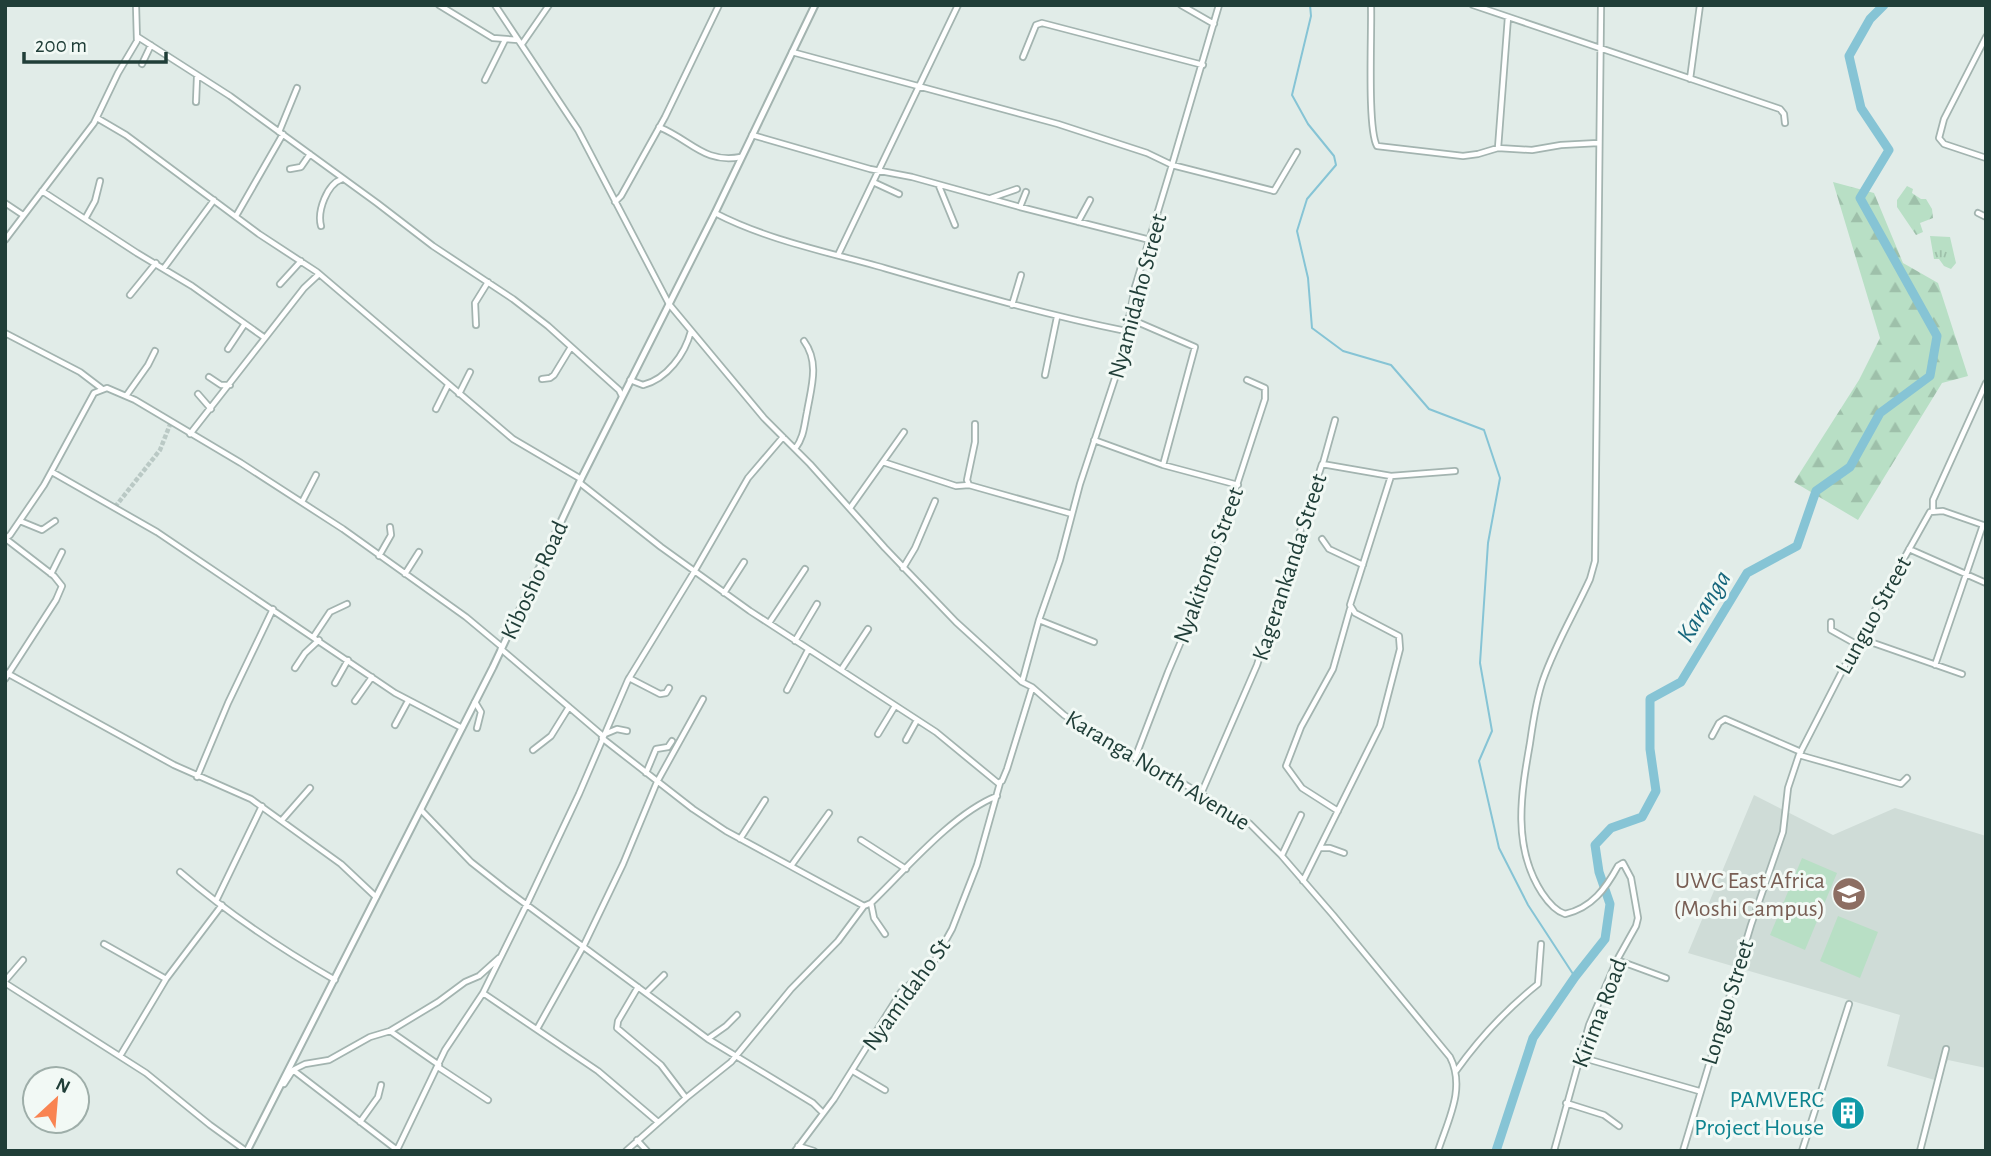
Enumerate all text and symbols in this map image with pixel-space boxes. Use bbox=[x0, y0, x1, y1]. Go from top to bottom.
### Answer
scale bar bbox=[24, 21, 166, 65]
text: 200 m bbox=[35, 35, 87, 56]
street label: Nyamidaho Street bbox=[1104, 211, 1172, 381]
street label: Kagerankanda Street bbox=[1248, 470, 1332, 664]
street label: Nyakitonto Street bbox=[1170, 484, 1248, 647]
street label: Kibosho Road bbox=[497, 517, 573, 643]
street label: Lunguo Street bbox=[1832, 552, 1916, 678]
water label: Karanga bbox=[1672, 566, 1736, 647]
street label: Karanga North Avenue bbox=[1061, 706, 1254, 835]
place label: UWC East Africa (Moshi Campus) bbox=[1674, 869, 1825, 921]
school or university icon: UWC East Africa (Moshi Campus) bbox=[1830, 875, 1868, 913]
street label: Nyamidaho St bbox=[858, 934, 956, 1055]
street label: Longuo Street bbox=[1698, 936, 1758, 1068]
street label: Kirima Road bbox=[1568, 956, 1632, 1071]
north arrow bbox=[21, 1065, 91, 1135]
text: N bbox=[53, 1075, 73, 1098]
place label: PAMVERC Project House bbox=[1694, 1088, 1824, 1140]
building icon: PAMVERC Project House bbox=[1829, 1094, 1867, 1132]

